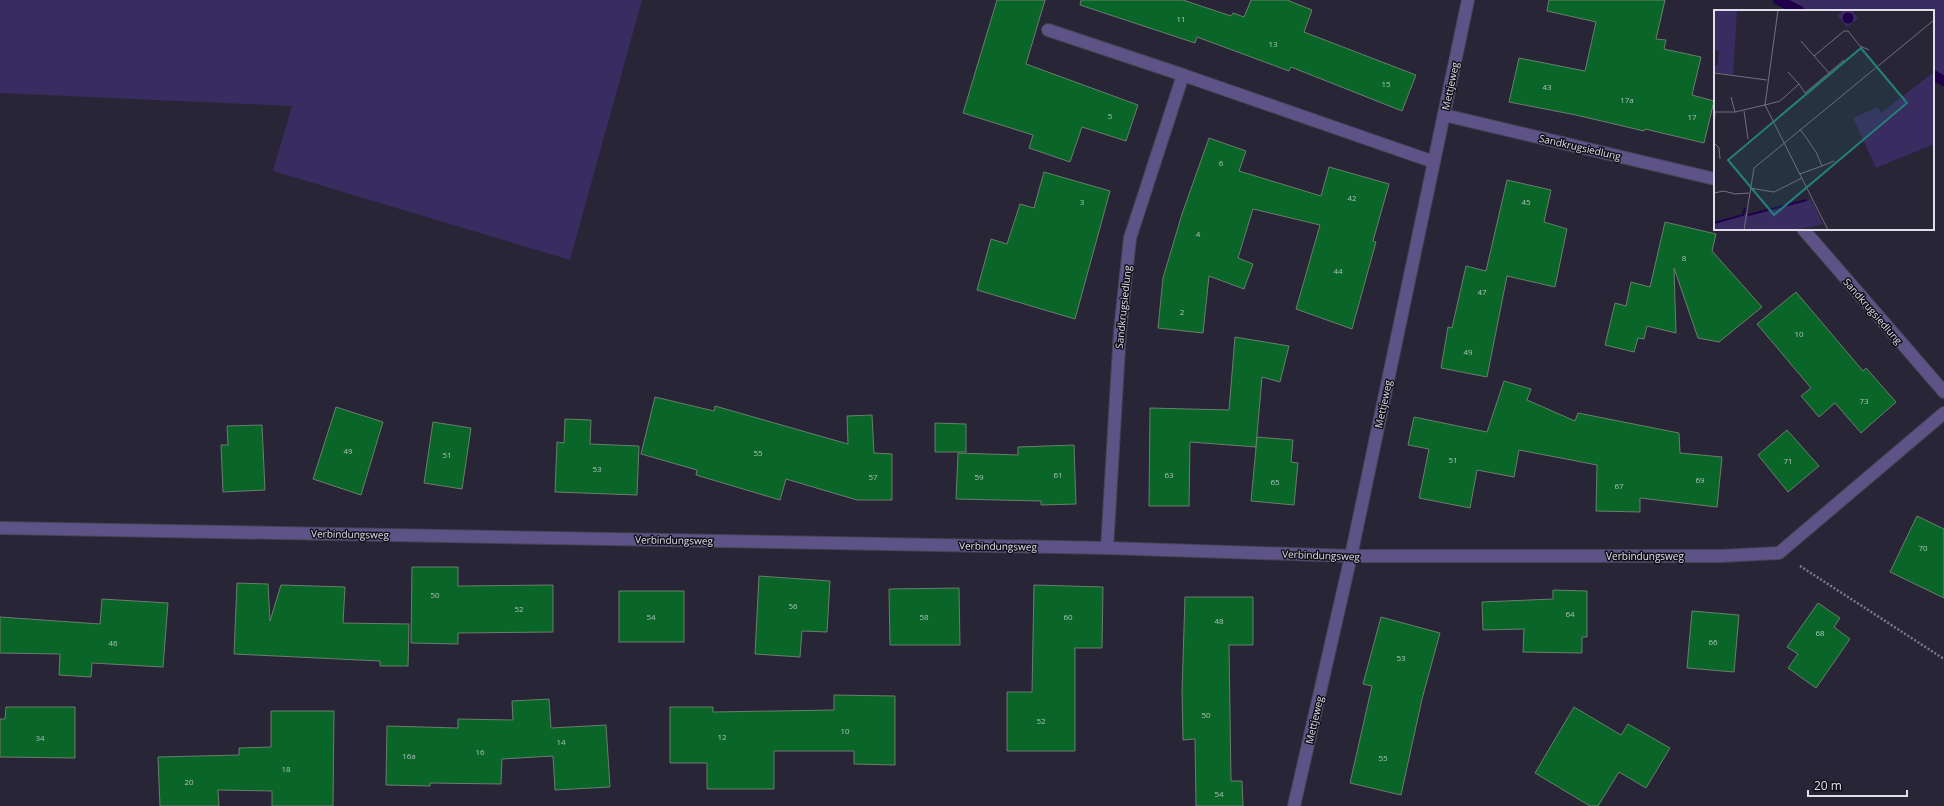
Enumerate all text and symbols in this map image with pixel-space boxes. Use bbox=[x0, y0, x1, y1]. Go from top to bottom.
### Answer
inset map bbox=[1714, 10, 1934, 230]
house number: 11 bbox=[1176, 13, 1186, 24]
house number: 13 bbox=[1268, 38, 1278, 49]
street label: Mettjeweg bbox=[1438, 60, 1462, 111]
house number: 15 bbox=[1381, 78, 1391, 89]
house number: 43 bbox=[1542, 81, 1552, 92]
house number: 17a bbox=[1620, 94, 1634, 105]
house number: 5 bbox=[1108, 110, 1113, 121]
house number: 17 bbox=[1687, 111, 1697, 122]
street label: Sandkrugsiedlung bbox=[1538, 131, 1623, 163]
house number: 6 bbox=[1219, 157, 1224, 168]
house number: 42 bbox=[1347, 192, 1357, 203]
house number: 3 bbox=[1080, 196, 1085, 207]
house number: 45 bbox=[1521, 196, 1531, 207]
house number: 4 bbox=[1196, 228, 1201, 239]
house number: 8 bbox=[1682, 252, 1687, 263]
street label: Sandkrugsiedlung bbox=[1112, 264, 1134, 349]
house number: 44 bbox=[1333, 265, 1343, 276]
street label: Sandkrugsiedlung bbox=[1840, 275, 1906, 348]
house number: 47 bbox=[1477, 286, 1487, 297]
house number: 2 bbox=[1180, 306, 1185, 317]
house number: 10 bbox=[1794, 328, 1804, 339]
house number: 49 bbox=[1463, 346, 1473, 357]
street label: Mettjeweg bbox=[1371, 378, 1395, 429]
house number: 73 bbox=[1859, 395, 1869, 406]
house number: 49 bbox=[343, 445, 353, 456]
house number: 55 bbox=[753, 447, 763, 458]
house number: 51 bbox=[442, 449, 452, 460]
house number: 51 bbox=[1448, 454, 1458, 465]
house number: 71 bbox=[1783, 455, 1793, 466]
house number: 53 bbox=[592, 463, 602, 474]
house number: 61 bbox=[1053, 469, 1063, 480]
house number: 63 bbox=[1164, 469, 1174, 480]
house number: 57 bbox=[868, 471, 878, 482]
house number: 59 bbox=[974, 471, 984, 482]
house number: 69 bbox=[1695, 474, 1705, 485]
house number: 65 bbox=[1270, 476, 1280, 487]
house number: 67 bbox=[1614, 480, 1624, 491]
street label: Verbindungsweg bbox=[311, 526, 390, 542]
street label: Verbindungsweg bbox=[635, 532, 714, 548]
street label: Verbindungsweg bbox=[959, 538, 1038, 554]
house number: 70 bbox=[1918, 542, 1928, 553]
street label: Verbindungsweg bbox=[1282, 547, 1361, 563]
street label: Verbindungsweg bbox=[1606, 549, 1684, 563]
house number: 50 bbox=[430, 589, 440, 600]
house number: 56 bbox=[788, 600, 798, 611]
house number: 52 bbox=[514, 603, 524, 614]
house number: 64 bbox=[1565, 608, 1575, 619]
house number: 54 bbox=[646, 611, 656, 622]
house number: 58 bbox=[919, 611, 929, 622]
house number: 60 bbox=[1063, 611, 1073, 622]
house number: 48 bbox=[1214, 615, 1224, 626]
house number: 68 bbox=[1815, 627, 1825, 638]
house number: 66 bbox=[1708, 636, 1718, 647]
house number: 46 bbox=[108, 637, 118, 648]
house number: 53 bbox=[1396, 652, 1406, 663]
street label: Mettjeweg bbox=[1302, 694, 1326, 745]
house number: 50 bbox=[1201, 709, 1211, 720]
house number: 52 bbox=[1036, 715, 1046, 726]
house number: 10 bbox=[840, 725, 850, 736]
house number: 12 bbox=[717, 731, 727, 742]
house number: 34 bbox=[35, 732, 45, 743]
house number: 14 bbox=[556, 736, 566, 747]
house number: 16 bbox=[475, 746, 485, 757]
house number: 16a bbox=[402, 750, 416, 761]
house number: 55 bbox=[1378, 752, 1388, 763]
house number: 18 bbox=[281, 763, 291, 774]
scale bar bbox=[1808, 772, 1907, 798]
house number: 20 bbox=[184, 776, 194, 787]
text: 20 m bbox=[1814, 777, 1842, 794]
house number: 54 bbox=[1214, 788, 1224, 799]

